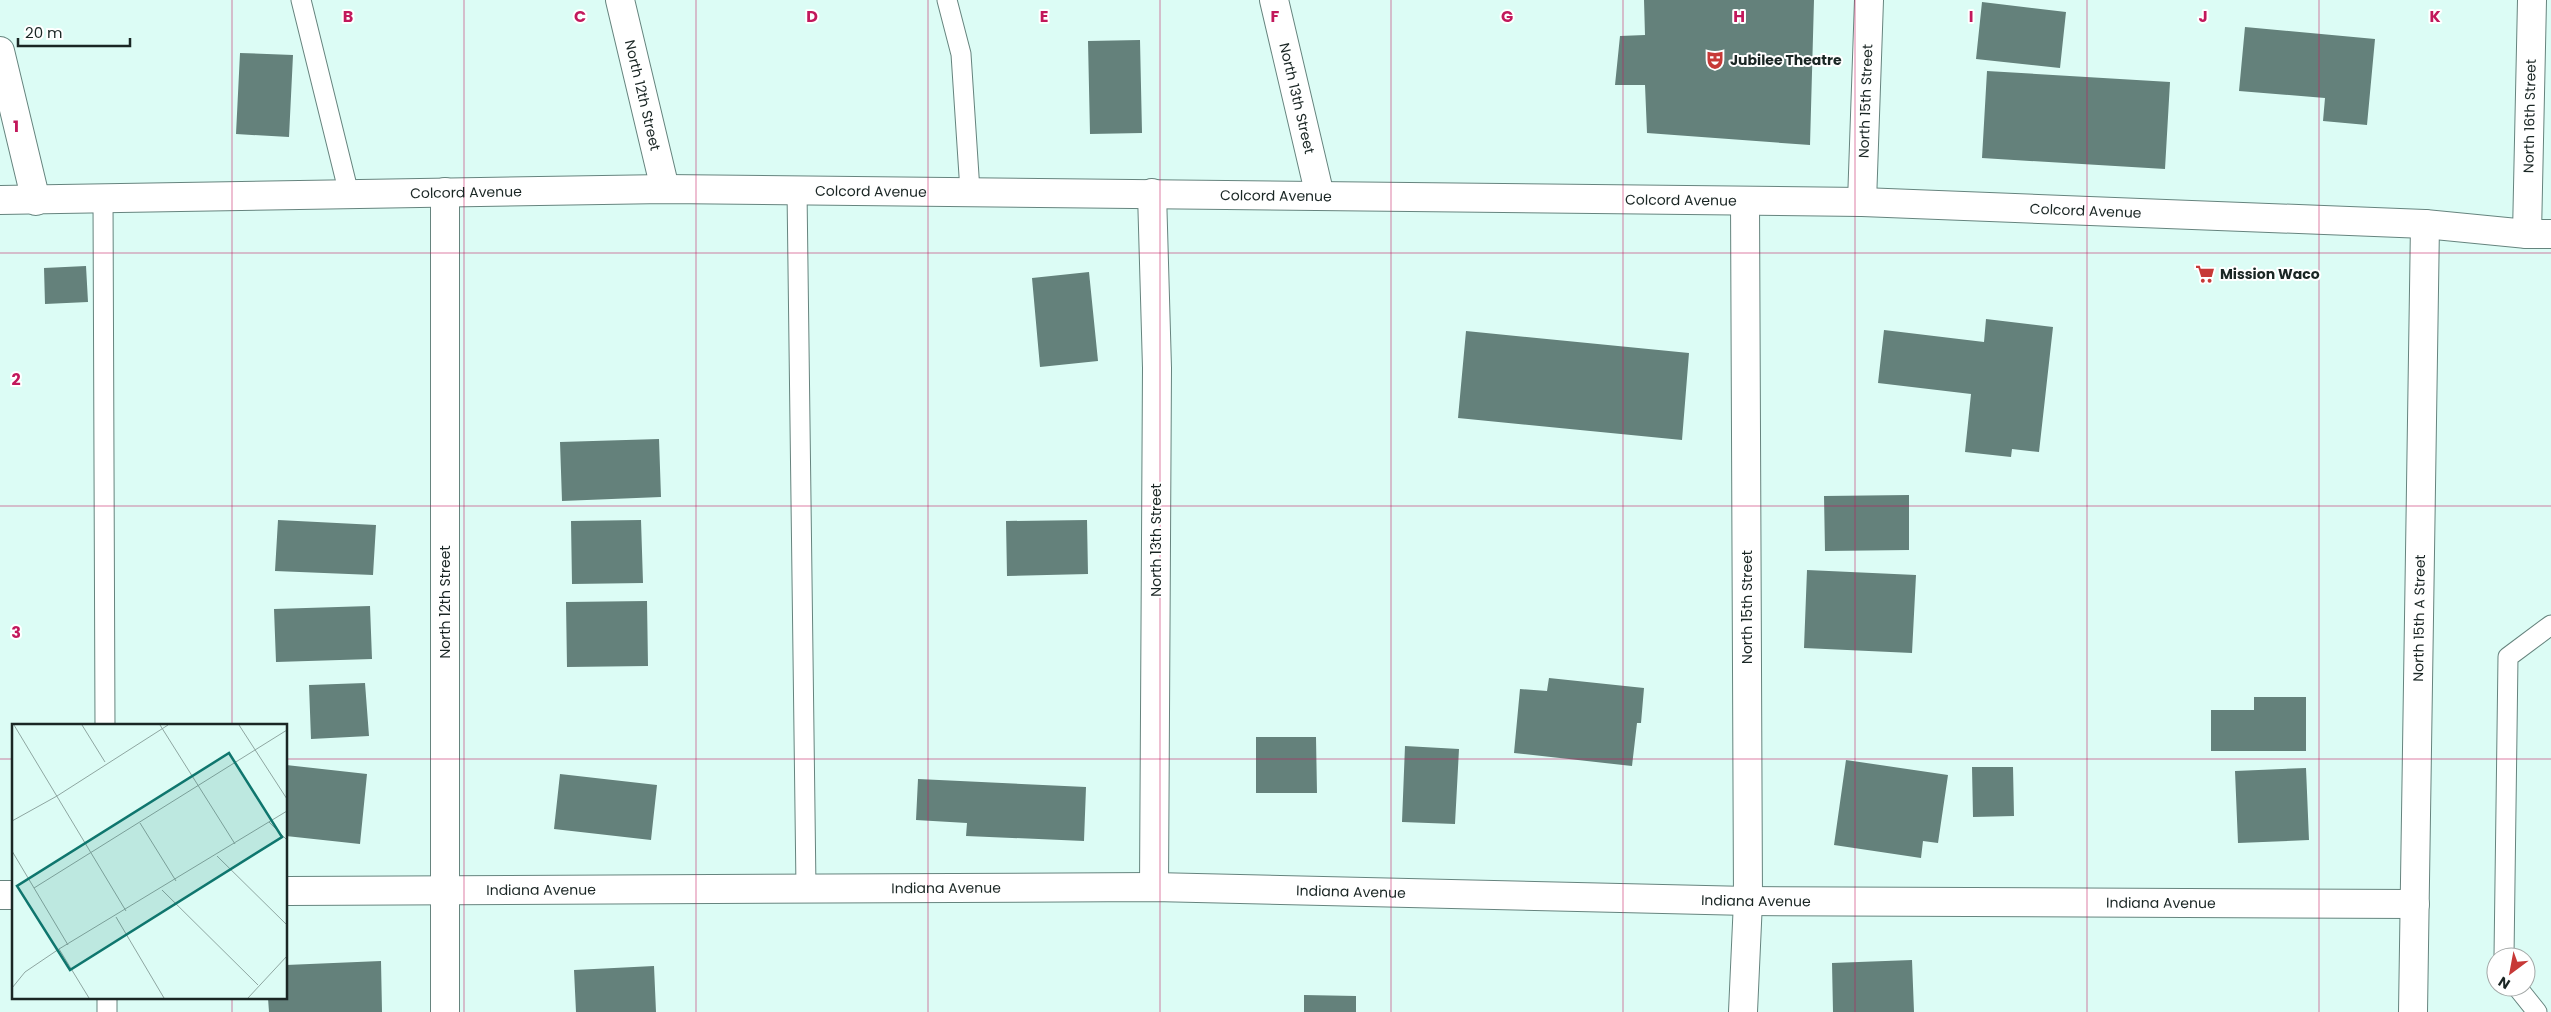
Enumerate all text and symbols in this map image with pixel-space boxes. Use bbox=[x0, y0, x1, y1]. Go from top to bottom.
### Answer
text: B bbox=[343, 5, 353, 28]
text: C bbox=[574, 5, 586, 28]
text: D bbox=[806, 5, 818, 28]
text: E bbox=[1040, 5, 1048, 28]
text: F bbox=[1271, 5, 1280, 28]
text: G bbox=[1501, 5, 1513, 28]
text: H bbox=[1733, 5, 1745, 28]
text: I bbox=[1969, 5, 1973, 28]
text: J bbox=[2198, 5, 2208, 28]
text: K bbox=[2429, 5, 2441, 28]
scale bar bbox=[18, 15, 130, 47]
text: 20 m bbox=[25, 22, 63, 43]
street label: North 12th Street bbox=[620, 38, 666, 153]
street label: North 13th Street bbox=[1274, 41, 1320, 156]
street label: North 15th Street bbox=[1854, 44, 1877, 158]
theatre icon: Jubilee Theatre bbox=[1704, 49, 1726, 71]
place label: Jubilee Theatre bbox=[1730, 50, 1842, 70]
street label: North 16th Street bbox=[2518, 59, 2541, 173]
text: 1 bbox=[13, 115, 19, 138]
street label: Colcord Avenue bbox=[410, 181, 522, 203]
street label: Colcord Avenue bbox=[815, 181, 927, 202]
street label: Colcord Avenue bbox=[1220, 185, 1332, 206]
street label: Colcord Avenue bbox=[1625, 189, 1737, 211]
street label: Colcord Avenue bbox=[2029, 199, 2142, 223]
supermarket icon: Mission Waco bbox=[2194, 263, 2216, 285]
place label: Mission Waco bbox=[2220, 264, 2320, 284]
text: 2 bbox=[11, 368, 21, 391]
street label: North 13th Street bbox=[1146, 483, 1166, 597]
street label: North 12th Street bbox=[435, 545, 455, 659]
street label: North 15th Street bbox=[1737, 550, 1757, 664]
street label: North 15th A Street bbox=[2408, 554, 2430, 682]
text: 3 bbox=[11, 621, 21, 644]
inset map bbox=[12, 724, 288, 1000]
street label: Indiana Avenue bbox=[891, 878, 1001, 898]
street label: Indiana Avenue bbox=[486, 880, 596, 900]
street label: Indiana Avenue bbox=[1296, 880, 1406, 903]
street label: Indiana Avenue bbox=[1701, 890, 1811, 911]
street label: Indiana Avenue bbox=[2106, 893, 2216, 913]
north arrow bbox=[2486, 947, 2536, 997]
text: N bbox=[2494, 972, 2514, 994]

